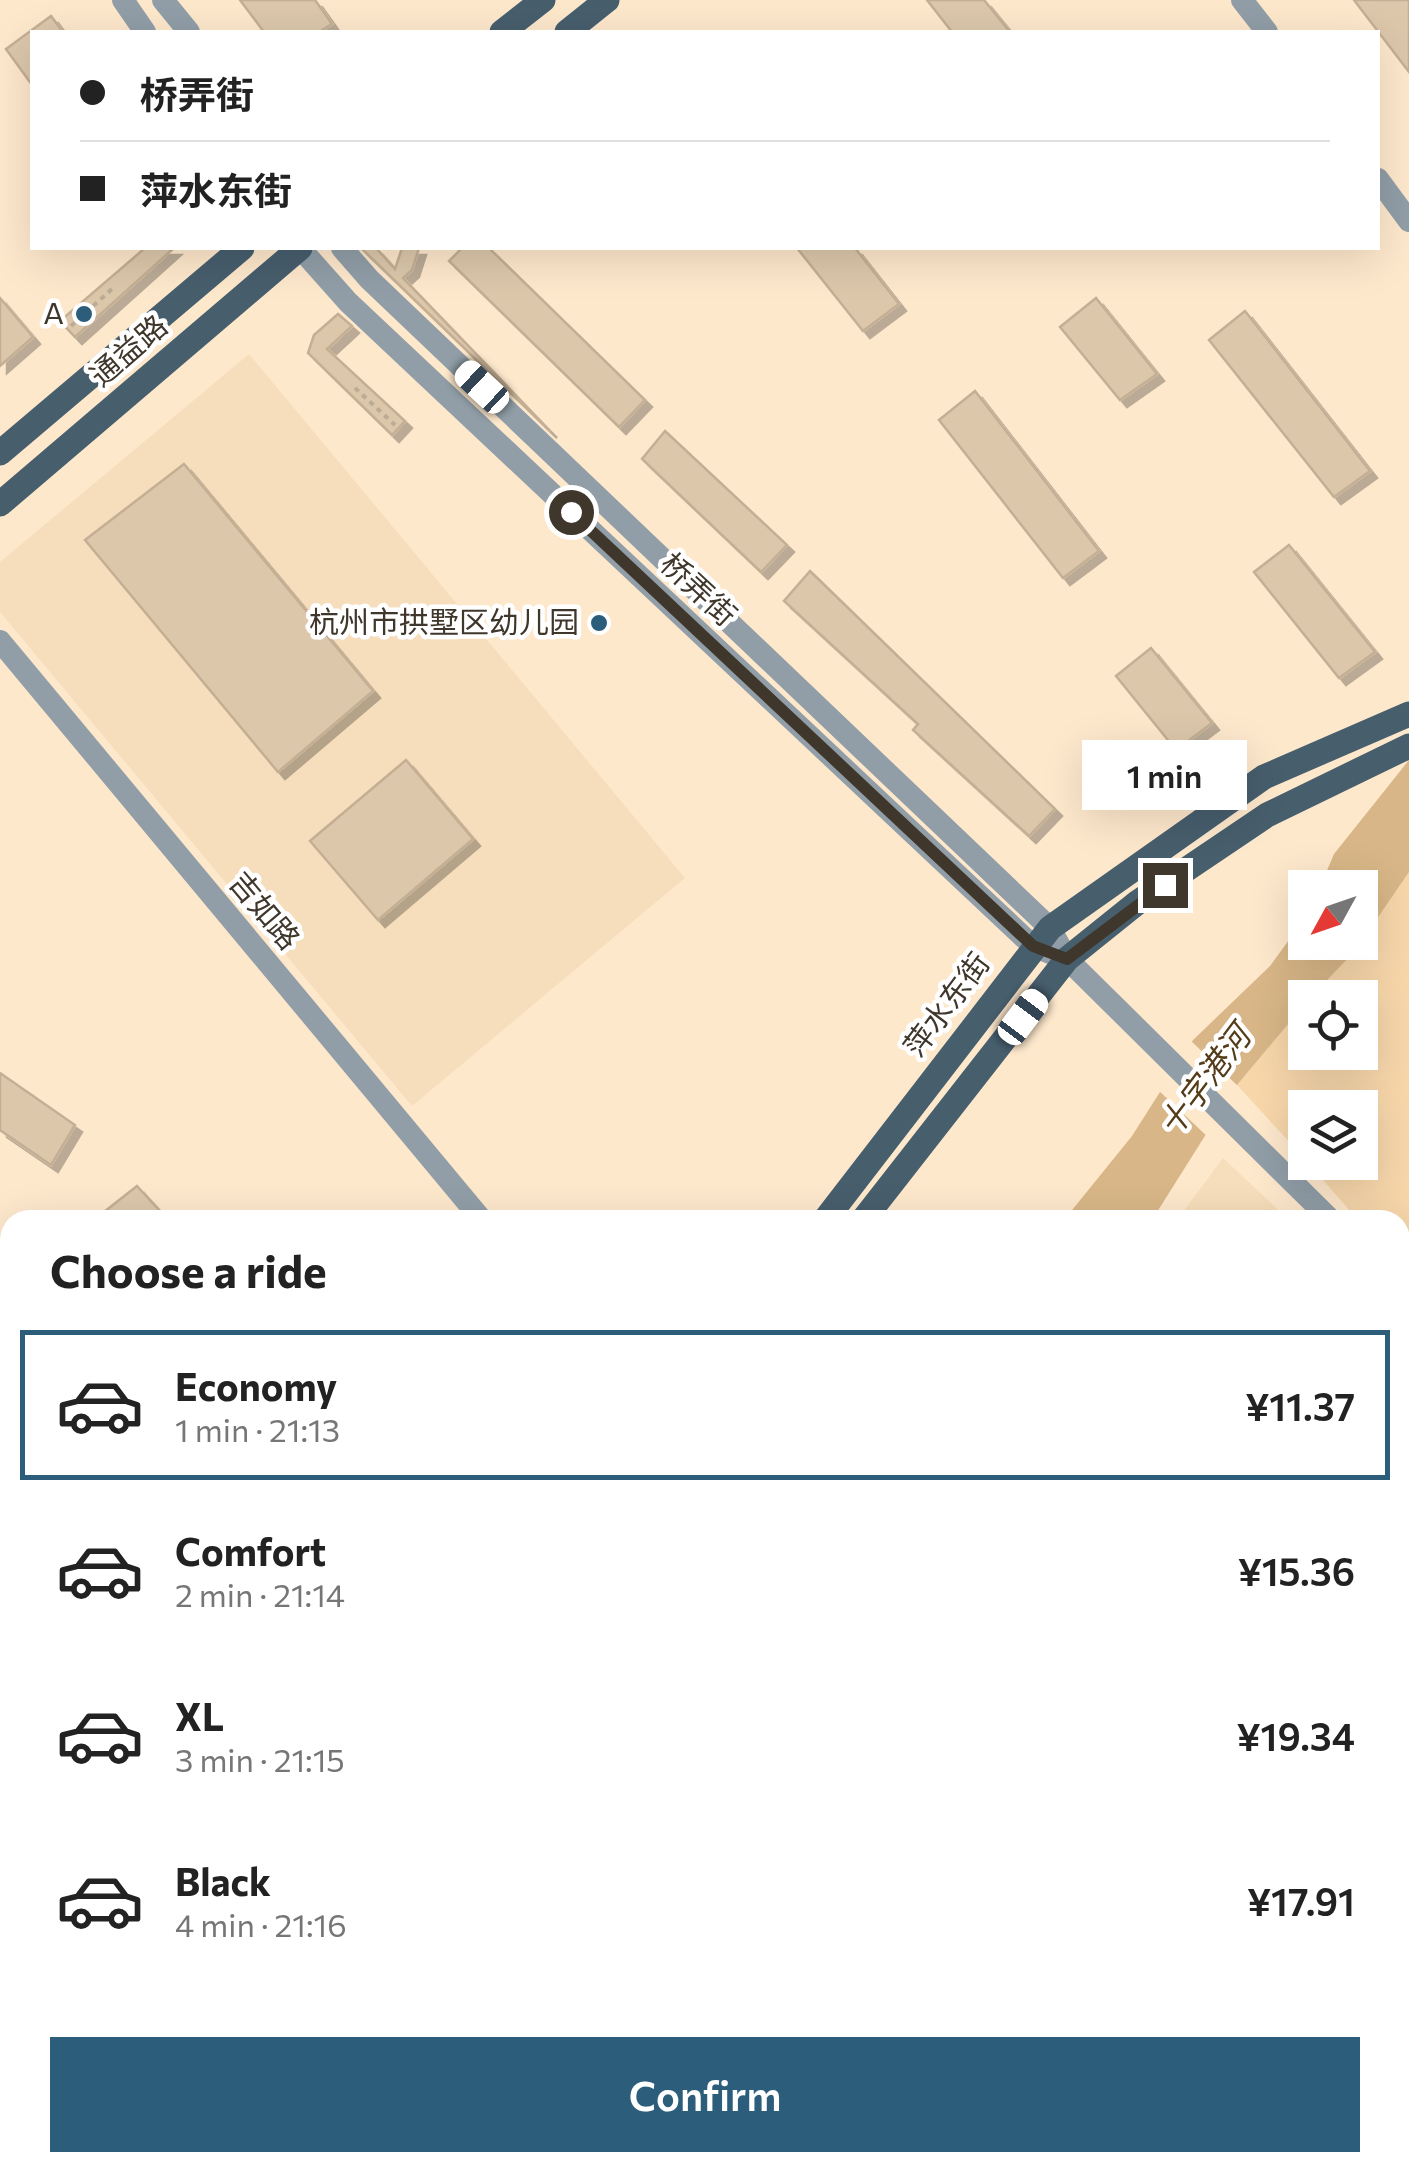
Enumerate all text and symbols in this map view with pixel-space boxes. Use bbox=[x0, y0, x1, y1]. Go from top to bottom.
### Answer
text: 桥弄街 bbox=[140, 70, 254, 117]
text: 萍水东街 bbox=[140, 166, 292, 213]
place label: A bbox=[43, 293, 64, 330]
marker: A bbox=[73, 303, 95, 325]
street label: 通益路 bbox=[81, 306, 173, 393]
car bbox=[450, 356, 514, 418]
route start bbox=[549, 490, 594, 535]
street label: 桥弄街 bbox=[654, 544, 745, 632]
place label: 杭州市拱墅区幼儿园 bbox=[309, 602, 579, 639]
marker: 杭州市拱墅区幼儿园 bbox=[588, 612, 610, 634]
callout: 1 min bbox=[1082, 740, 1248, 810]
text: 1 min bbox=[1127, 755, 1202, 795]
street label: 吉如路 bbox=[223, 863, 309, 956]
route end bbox=[1143, 863, 1188, 908]
north arrow bbox=[1288, 870, 1378, 960]
map controls bbox=[1288, 870, 1378, 1180]
street label: 萍水东街 bbox=[894, 944, 996, 1063]
button: locate bbox=[1288, 980, 1378, 1070]
car bbox=[993, 984, 1053, 1050]
water label: 十字港河 bbox=[1149, 1012, 1261, 1143]
button: layers bbox=[1288, 1090, 1378, 1180]
text: Choose a ride bbox=[50, 1242, 327, 1297]
icon: car bbox=[55, 1360, 145, 1450]
text: Economy bbox=[175, 1362, 337, 1409]
text: ¥11.37 bbox=[1245, 1382, 1355, 1429]
text: 1 min · 21:13 bbox=[175, 1409, 340, 1449]
icon: car bbox=[55, 1525, 145, 1615]
text: Comfort bbox=[175, 1527, 326, 1574]
text: ¥15.36 bbox=[1238, 1547, 1355, 1594]
text: 2 min · 21:14 bbox=[175, 1574, 345, 1614]
icon: car bbox=[55, 1690, 145, 1780]
text: XL bbox=[175, 1692, 224, 1739]
text: ¥19.34 bbox=[1237, 1712, 1355, 1759]
text: 3 min · 21:15 bbox=[175, 1739, 345, 1779]
icon: car bbox=[55, 1855, 145, 1945]
text: Black bbox=[175, 1857, 271, 1904]
text: ¥17.91 bbox=[1247, 1877, 1355, 1924]
text: 4 min · 21:16 bbox=[175, 1904, 347, 1944]
button: Confirm bbox=[50, 2037, 1360, 2152]

